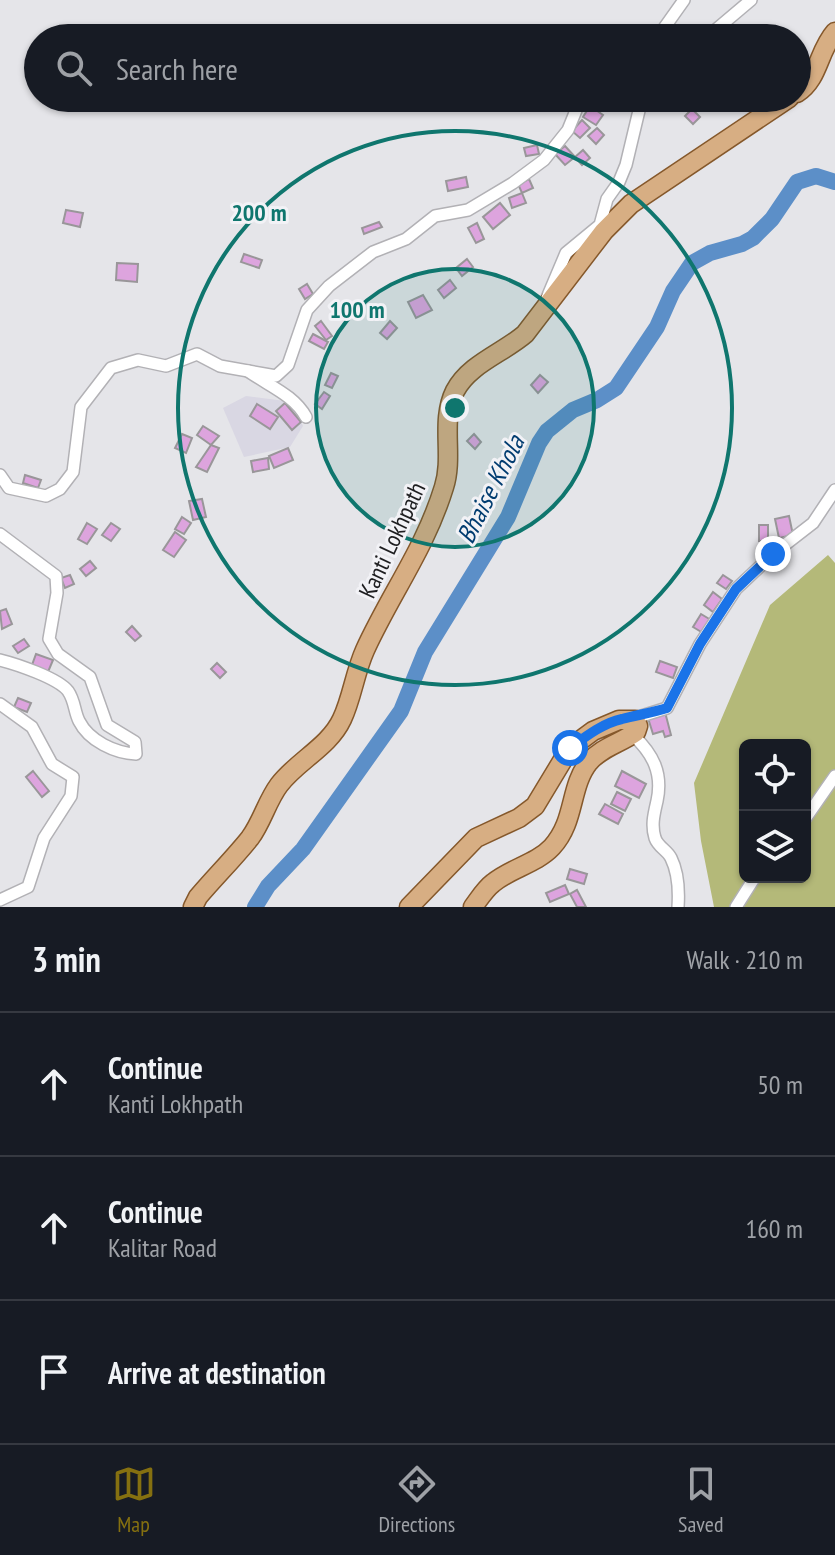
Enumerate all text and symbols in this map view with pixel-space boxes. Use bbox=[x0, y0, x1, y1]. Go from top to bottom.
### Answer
search box bbox=[24, 24, 811, 112]
icon: search bbox=[52, 46, 96, 90]
text: Search here bbox=[116, 49, 238, 88]
text: 200 m bbox=[231, 197, 287, 228]
text: 100 m bbox=[329, 294, 385, 325]
centre of rings bbox=[441, 394, 469, 422]
water label: Bhaise Khola bbox=[449, 428, 532, 548]
street label: Kanti Lokhpath bbox=[352, 477, 432, 603]
route end bbox=[755, 536, 791, 572]
route start bbox=[552, 730, 588, 766]
map controls bbox=[739, 739, 811, 883]
button: locate bbox=[739, 739, 811, 811]
button: layers bbox=[739, 811, 811, 883]
text: 3 min bbox=[32, 937, 101, 981]
text: Walk · 210 m bbox=[686, 943, 803, 976]
text: Continue bbox=[108, 1048, 203, 1087]
icon: ahead bbox=[32, 1062, 76, 1106]
text: 50 m bbox=[757, 1068, 803, 1101]
text: Kanti Lokhpath bbox=[108, 1087, 243, 1120]
text: Continue bbox=[108, 1192, 203, 1231]
icon: ahead bbox=[32, 1206, 76, 1250]
text: 160 m bbox=[745, 1212, 803, 1245]
text: Kalitar Road bbox=[108, 1231, 217, 1264]
icon: arrive bbox=[32, 1350, 76, 1394]
text: Arrive at destination bbox=[108, 1353, 326, 1392]
tab: Map bbox=[112, 1462, 156, 1538]
tab: Directions bbox=[379, 1462, 455, 1538]
tab: Saved bbox=[678, 1462, 723, 1538]

